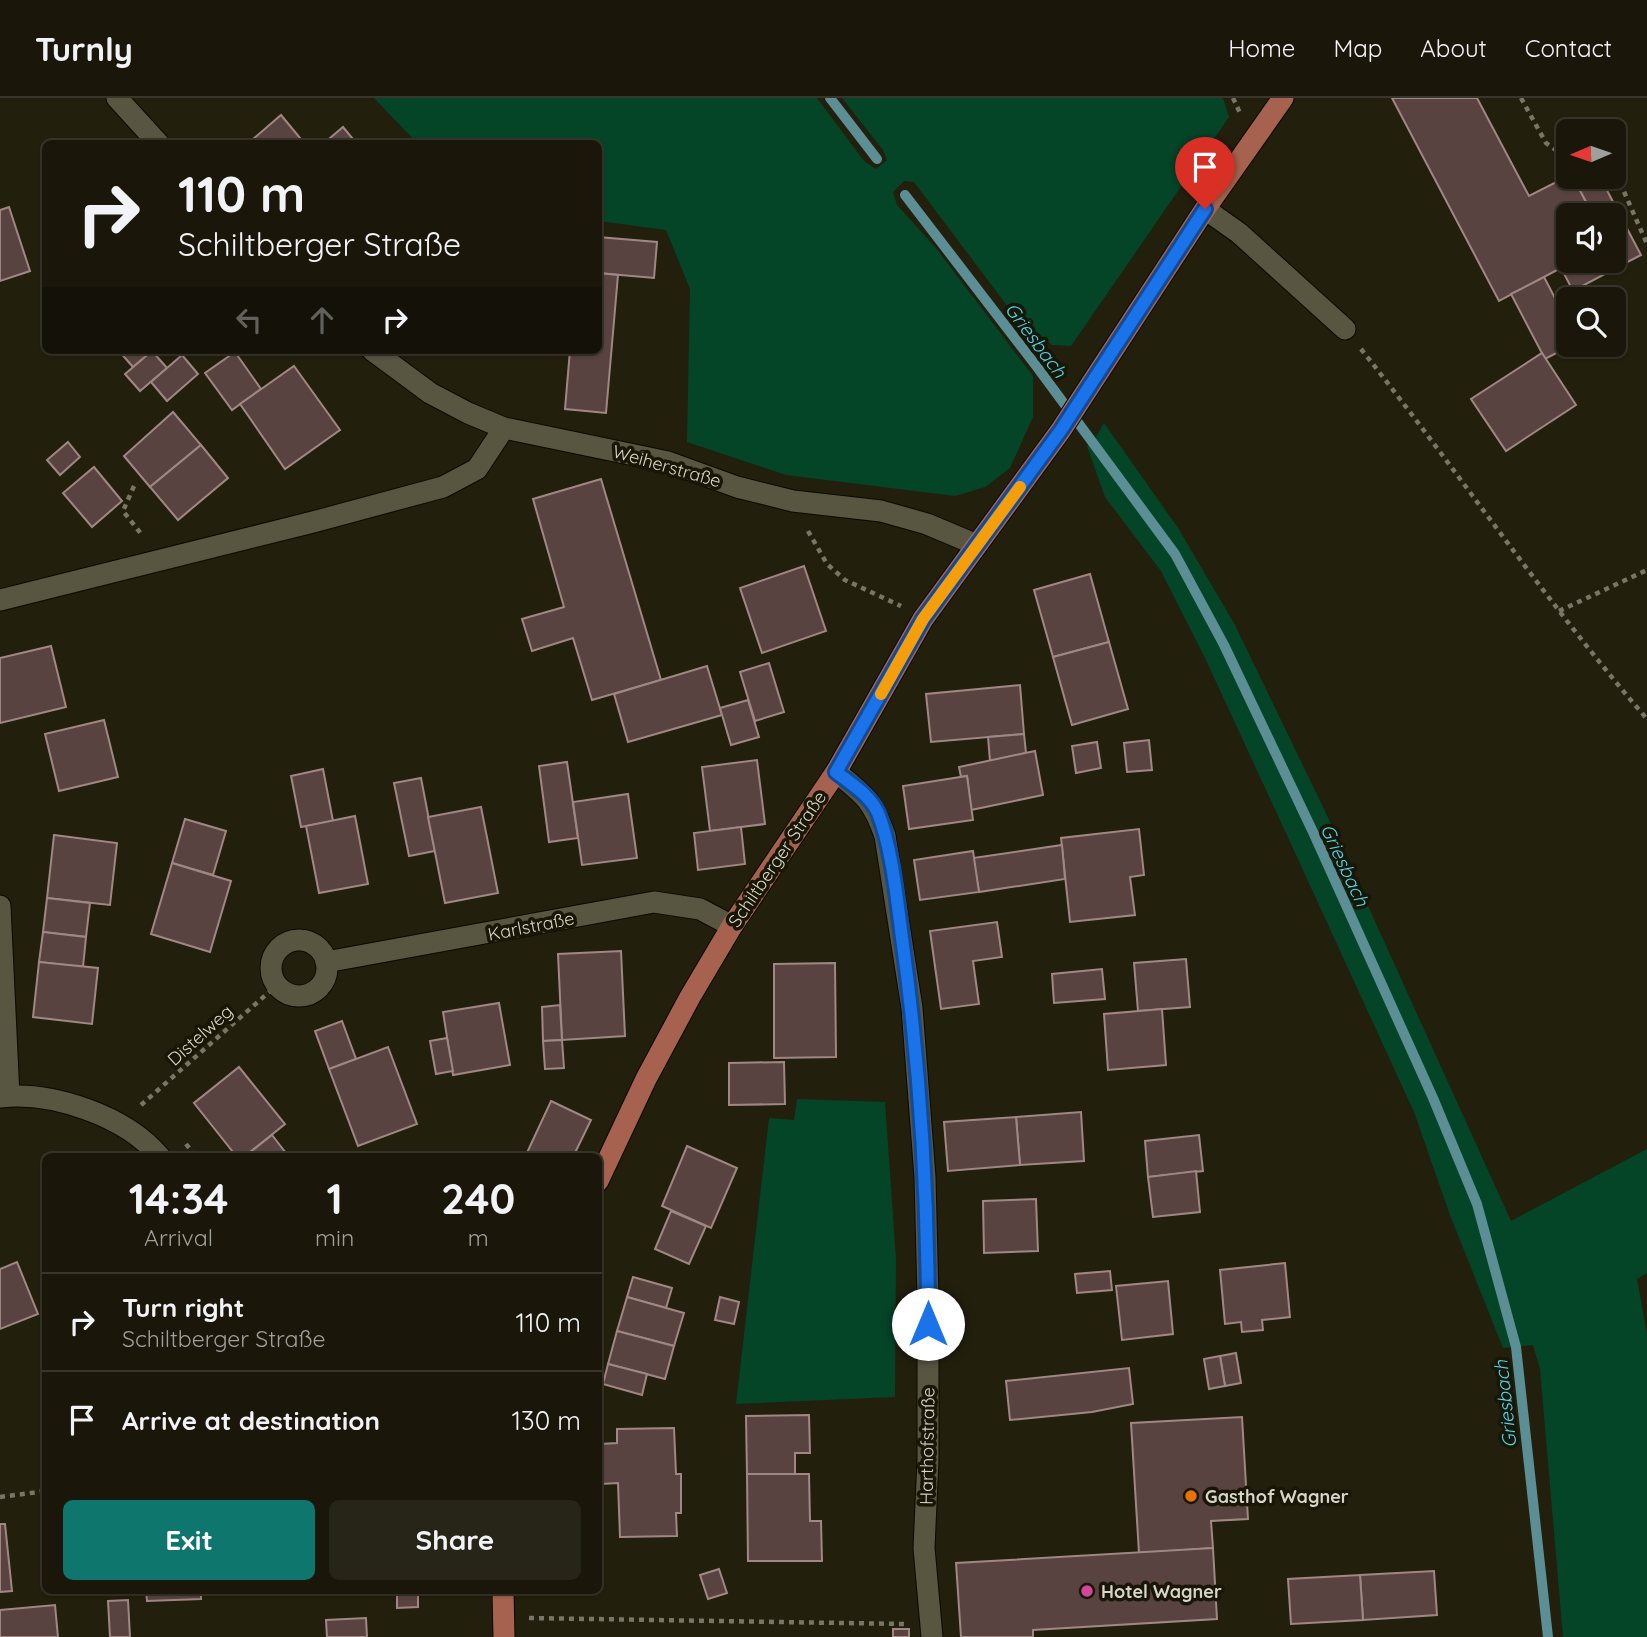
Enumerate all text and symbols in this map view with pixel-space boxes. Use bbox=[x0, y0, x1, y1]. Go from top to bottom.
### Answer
text: Turnly bbox=[35, 28, 133, 69]
text: Home bbox=[1228, 33, 1295, 63]
text: Map bbox=[1333, 33, 1382, 63]
text: About bbox=[1420, 33, 1487, 63]
text: Contact bbox=[1525, 33, 1612, 63]
north arrow bbox=[1556, 119, 1626, 189]
map controls bbox=[1556, 119, 1626, 357]
pin bbox=[1175, 137, 1235, 209]
icon: arrive bbox=[1186, 148, 1224, 186]
text: 110 m bbox=[178, 163, 305, 224]
icon: right bbox=[63, 168, 154, 259]
button: sound bbox=[1556, 203, 1626, 273]
text: Schiltberger Straße bbox=[178, 224, 461, 264]
button: search bbox=[1556, 287, 1626, 357]
water label: Griesbach bbox=[1000, 298, 1073, 383]
icon: left bbox=[230, 301, 268, 339]
icon: ahead bbox=[303, 301, 341, 339]
icon: right bbox=[376, 301, 414, 339]
street label: Weiherstraße bbox=[610, 440, 724, 492]
street label: Schiltberger Straße bbox=[723, 787, 831, 931]
water label: Griesbach bbox=[1316, 820, 1375, 911]
street label: Karlstraße bbox=[486, 906, 576, 946]
street label: Distelweg bbox=[163, 1000, 237, 1070]
text: 14:34 bbox=[129, 1172, 228, 1225]
text: 1 bbox=[327, 1172, 343, 1225]
text: 240 bbox=[441, 1172, 515, 1225]
text: Arrival bbox=[144, 1223, 213, 1252]
text: min bbox=[315, 1223, 354, 1252]
text: m bbox=[468, 1223, 489, 1252]
position arrow bbox=[891, 1287, 965, 1361]
text: Turn right bbox=[122, 1291, 244, 1324]
icon: right bbox=[63, 1303, 101, 1341]
text: 110 m bbox=[515, 1306, 581, 1339]
text: Schiltberger Straße bbox=[122, 1324, 325, 1353]
water label: Griesbach bbox=[1488, 1358, 1522, 1449]
street label: Harthofstraße bbox=[914, 1387, 940, 1505]
icon: arrive bbox=[63, 1401, 101, 1439]
text: Arrive at destination bbox=[122, 1404, 380, 1437]
text: 130 m bbox=[511, 1404, 581, 1437]
place label: Gasthof Wagner bbox=[1205, 1485, 1349, 1508]
marker: Gasthof Wagner bbox=[1183, 1488, 1199, 1504]
button: Exit bbox=[63, 1500, 315, 1580]
button: Share bbox=[329, 1500, 581, 1580]
place label: Hotel Wagner bbox=[1101, 1580, 1222, 1603]
marker: Hotel Wagner bbox=[1079, 1583, 1095, 1599]

